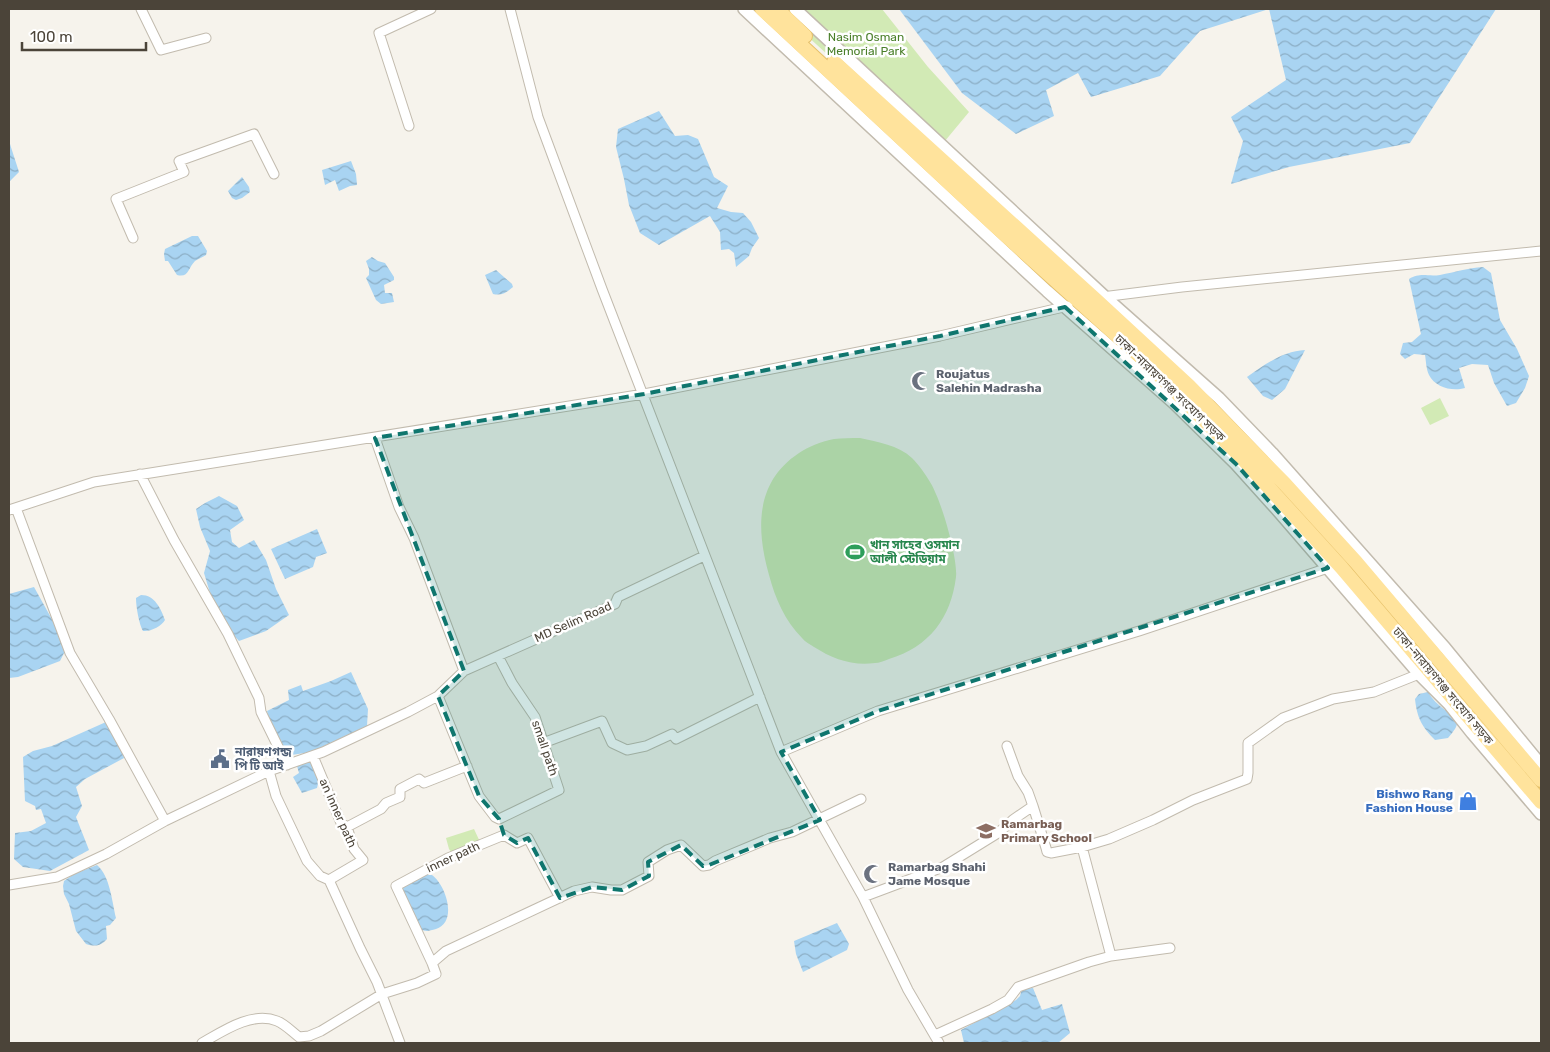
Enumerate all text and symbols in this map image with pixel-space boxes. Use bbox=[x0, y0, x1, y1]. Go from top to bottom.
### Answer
scale bar bbox=[22, 20, 146, 52]
text: 100 m bbox=[30, 28, 72, 46]
park label: Nasim Osman Memorial Park bbox=[827, 30, 906, 58]
street label: ঢাকা-নারায়ণগঞ্জ সংযোগ সড়ক bbox=[1111, 331, 1228, 445]
place label: Roujatus Salehin Madrasha bbox=[936, 367, 1042, 395]
mosque icon: Roujatus Salehin Madrasha bbox=[910, 370, 932, 392]
place label: খান সাহেব ওসমান আলী স্টেডিয়াম bbox=[869, 538, 960, 566]
sports icon: খান সাহেব ওসমান আলী স্টেডিয়াম bbox=[844, 541, 866, 563]
street label: MD Selim Road bbox=[532, 599, 614, 645]
street label: ঢাকা-নারায়ণগঞ্জ সংযোগ সড়ক bbox=[1389, 624, 1496, 747]
street label: small path bbox=[529, 718, 561, 778]
place label: নারায়ণগন্জ পি টি আই bbox=[234, 745, 292, 773]
public building icon: নারায়ণগন্জ পি টি আই bbox=[209, 748, 231, 770]
street label: an inner path bbox=[317, 776, 359, 850]
place label: Bishwo Rang Fashion House bbox=[1366, 787, 1453, 815]
shop icon: Bishwo Rang Fashion House bbox=[1457, 790, 1479, 812]
place label: Ramarbag Primary School bbox=[1001, 817, 1092, 845]
school or university icon: Ramarbag Primary School bbox=[975, 820, 997, 842]
street label: inner path bbox=[424, 839, 482, 875]
place label: Ramarbag Shahi Jame Mosque bbox=[888, 860, 986, 888]
mosque icon: Ramarbag Shahi Jame Mosque bbox=[862, 863, 884, 885]

